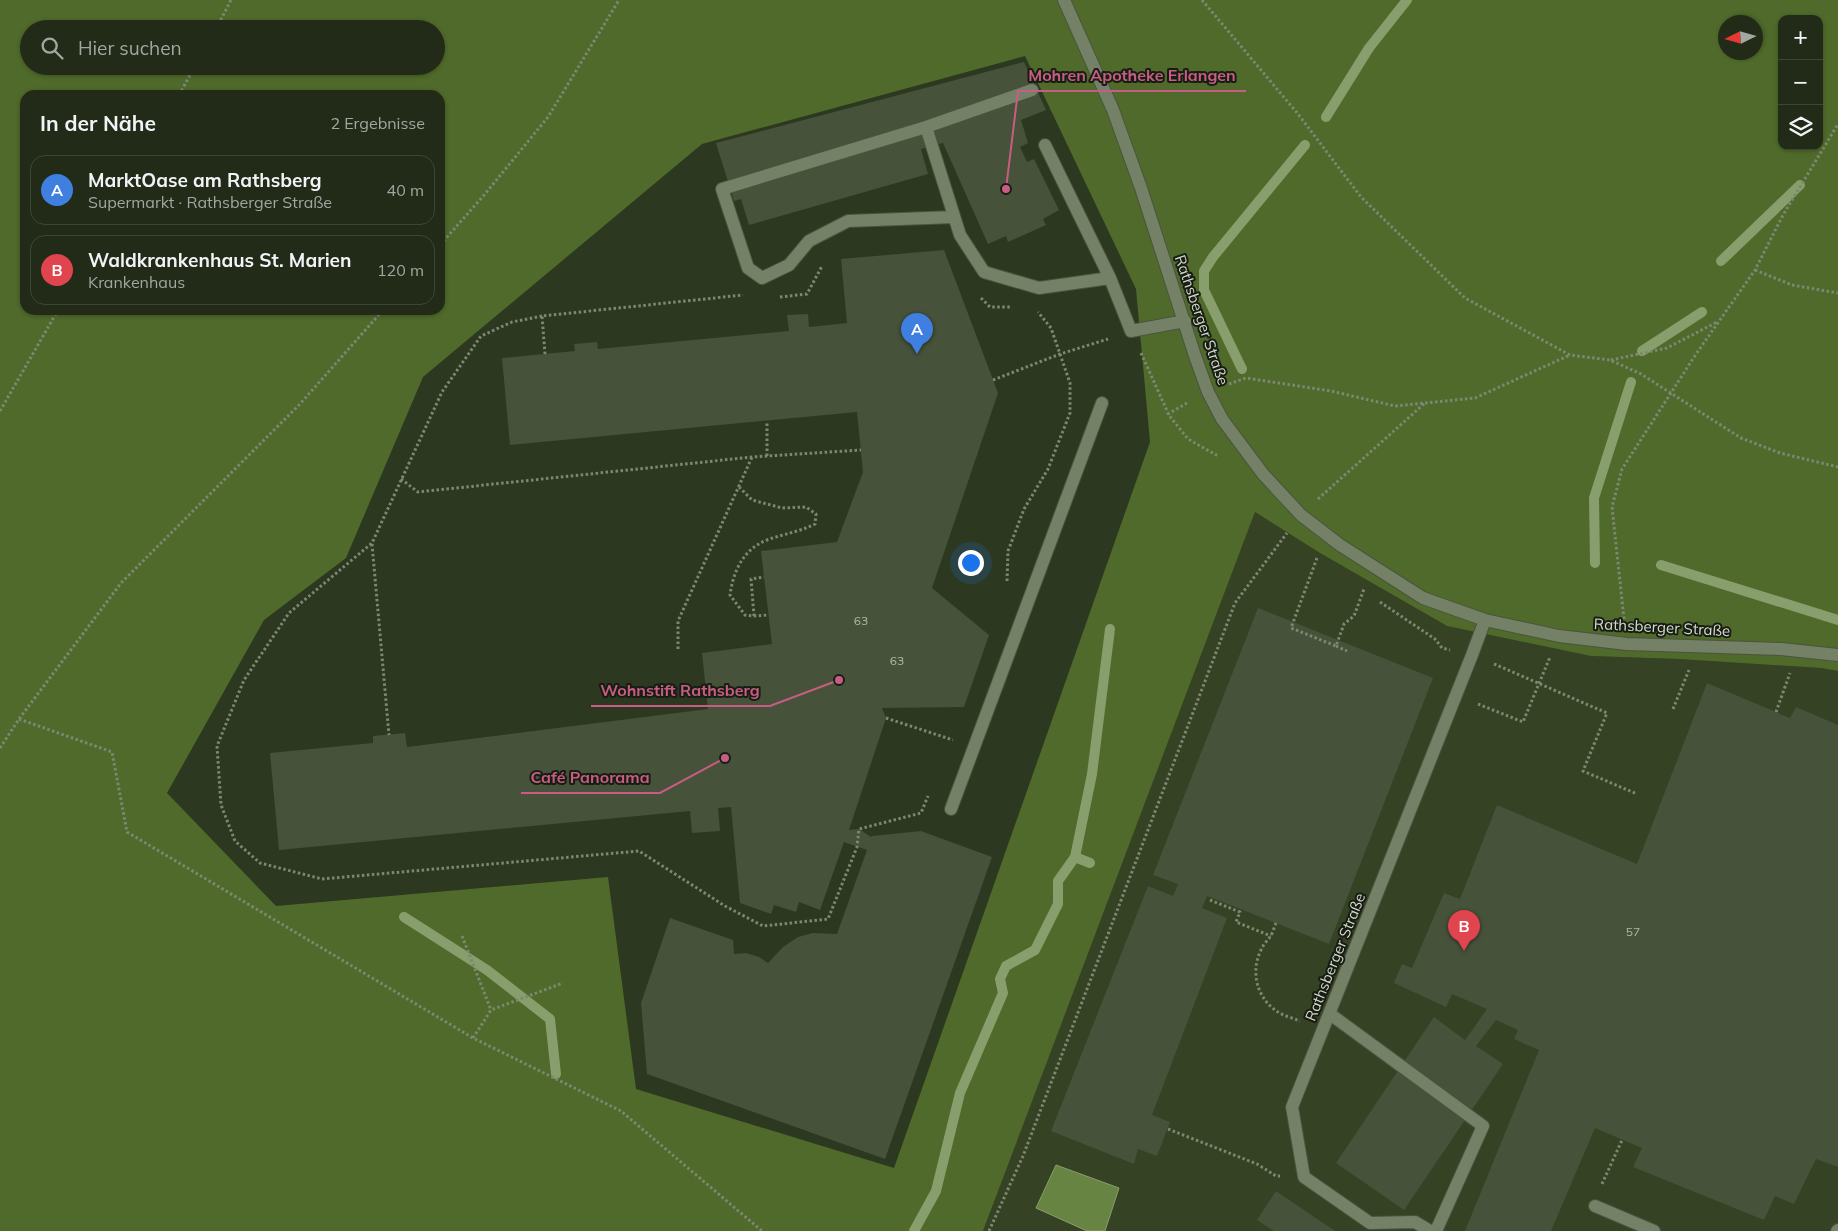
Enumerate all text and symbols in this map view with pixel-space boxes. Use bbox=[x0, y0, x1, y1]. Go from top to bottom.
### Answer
north arrow bbox=[1718, 15, 1763, 60]
map controls bbox=[1778, 15, 1823, 150]
button: + bbox=[1778, 15, 1823, 60]
search box bbox=[20, 20, 445, 75]
icon: search bbox=[38, 34, 66, 62]
text: Hier suchen bbox=[78, 36, 182, 60]
callout: Mohren Apotheke Erlangen bbox=[1018, 60, 1246, 91]
button: − bbox=[1778, 60, 1823, 105]
text: Mohren Apotheke Erlangen bbox=[1028, 65, 1236, 85]
button: layers bbox=[1778, 105, 1823, 150]
text: In der Nähe bbox=[40, 110, 156, 136]
text: 2 Ergebnisse bbox=[330, 113, 425, 133]
text: MarktOase am Rathsberg bbox=[88, 168, 322, 192]
text: A bbox=[51, 180, 63, 200]
text: 40 m bbox=[387, 180, 424, 200]
text: Supermarkt · Rathsberger Straße bbox=[88, 192, 332, 212]
text: Waldkrankenhaus St. Marien bbox=[88, 248, 351, 272]
street label: Rathsberger Straße bbox=[1171, 252, 1233, 388]
text: B bbox=[51, 260, 63, 280]
text: 120 m bbox=[377, 260, 424, 280]
text: Krankenhaus bbox=[88, 272, 185, 292]
pin: A bbox=[901, 313, 933, 354]
your location bbox=[958, 550, 984, 576]
house number: 63 bbox=[854, 613, 868, 628]
street label: Rathsberger Straße bbox=[1593, 614, 1731, 640]
house number: 63 bbox=[890, 653, 904, 668]
callout: Wohnstift Rathsberg bbox=[591, 675, 770, 706]
text: Wohnstift Rathsberg bbox=[600, 680, 760, 700]
callout: Café Panorama bbox=[521, 762, 660, 793]
text: Café Panorama bbox=[530, 767, 650, 787]
street label: Rathsberger Straße bbox=[1301, 890, 1369, 1024]
pin: B bbox=[1448, 910, 1480, 951]
house number: 57 bbox=[1626, 924, 1640, 939]

